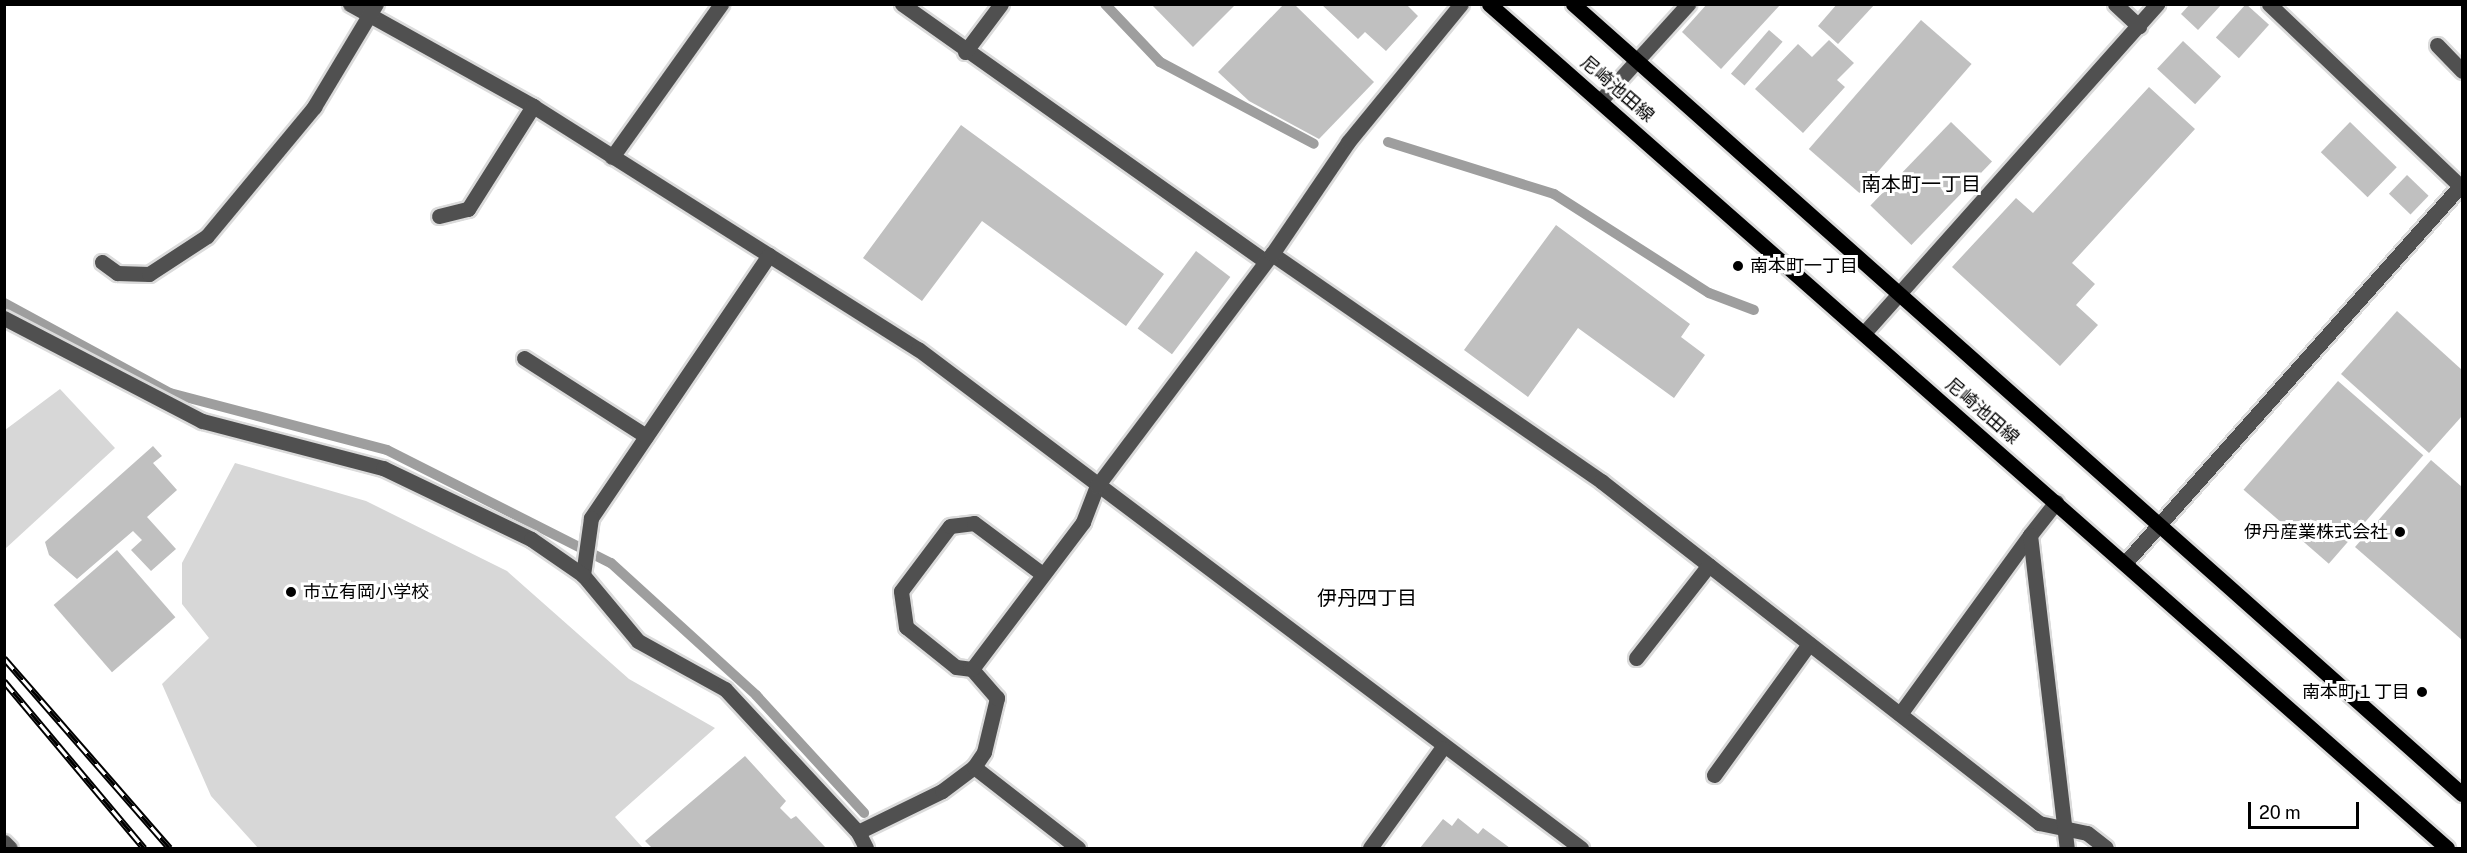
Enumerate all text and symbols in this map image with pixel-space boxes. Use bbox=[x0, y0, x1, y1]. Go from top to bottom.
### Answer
street label: 尼崎池田線 bbox=[1576, 51, 1658, 127]
district label: 南本町一丁目 bbox=[1861, 172, 1981, 196]
place label: 南本町一丁目 bbox=[1750, 255, 1858, 277]
marker: 南本町一丁目 bbox=[1731, 259, 1745, 273]
street label: 尼崎池田線 bbox=[1941, 373, 2023, 449]
place label: 伊丹産業株式会社 bbox=[2244, 521, 2388, 543]
marker: 伊丹産業株式会社 bbox=[2393, 525, 2407, 539]
place label: 市立有岡小学校 bbox=[303, 581, 429, 603]
marker: 市立有岡小学校 bbox=[284, 585, 298, 599]
district label: 伊丹四丁目 bbox=[1317, 586, 1417, 610]
place label: 南本町１丁目 bbox=[2302, 681, 2410, 703]
marker: 南本町１丁目 bbox=[2415, 685, 2429, 699]
scale bar bbox=[2251, 790, 2362, 828]
text: 20 m bbox=[2259, 802, 2301, 823]

